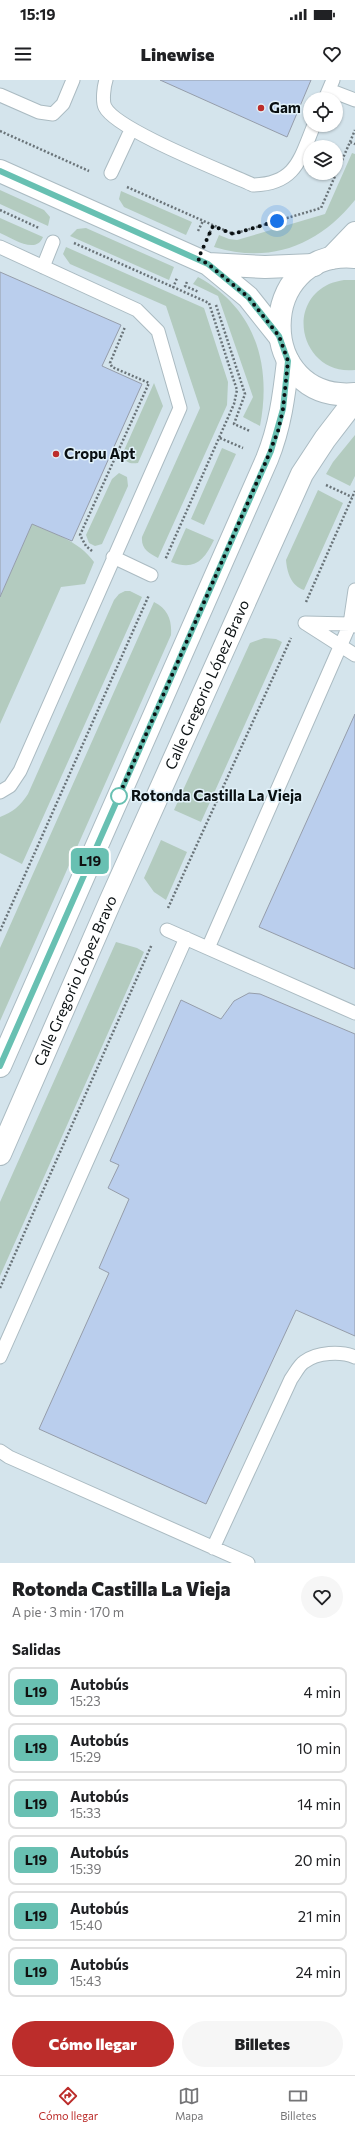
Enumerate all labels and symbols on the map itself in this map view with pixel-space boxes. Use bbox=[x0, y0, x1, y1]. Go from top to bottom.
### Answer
place label: Gam bbox=[269, 98, 301, 116]
marker: Gam bbox=[256, 103, 266, 113]
your location bbox=[267, 211, 287, 231]
place label: Cropu Apt bbox=[64, 444, 135, 462]
marker: Cropu Apt bbox=[51, 449, 61, 459]
street label: Calle Gregorio López Bravo bbox=[161, 597, 252, 772]
place label: Rotonda Castilla La Vieja bbox=[131, 786, 302, 804]
marker: Rotonda Castilla La Vieja bbox=[110, 787, 128, 805]
line badge: L19 bbox=[67, 848, 113, 874]
street label: Calle Gregorio López Bravo bbox=[30, 892, 120, 1068]

